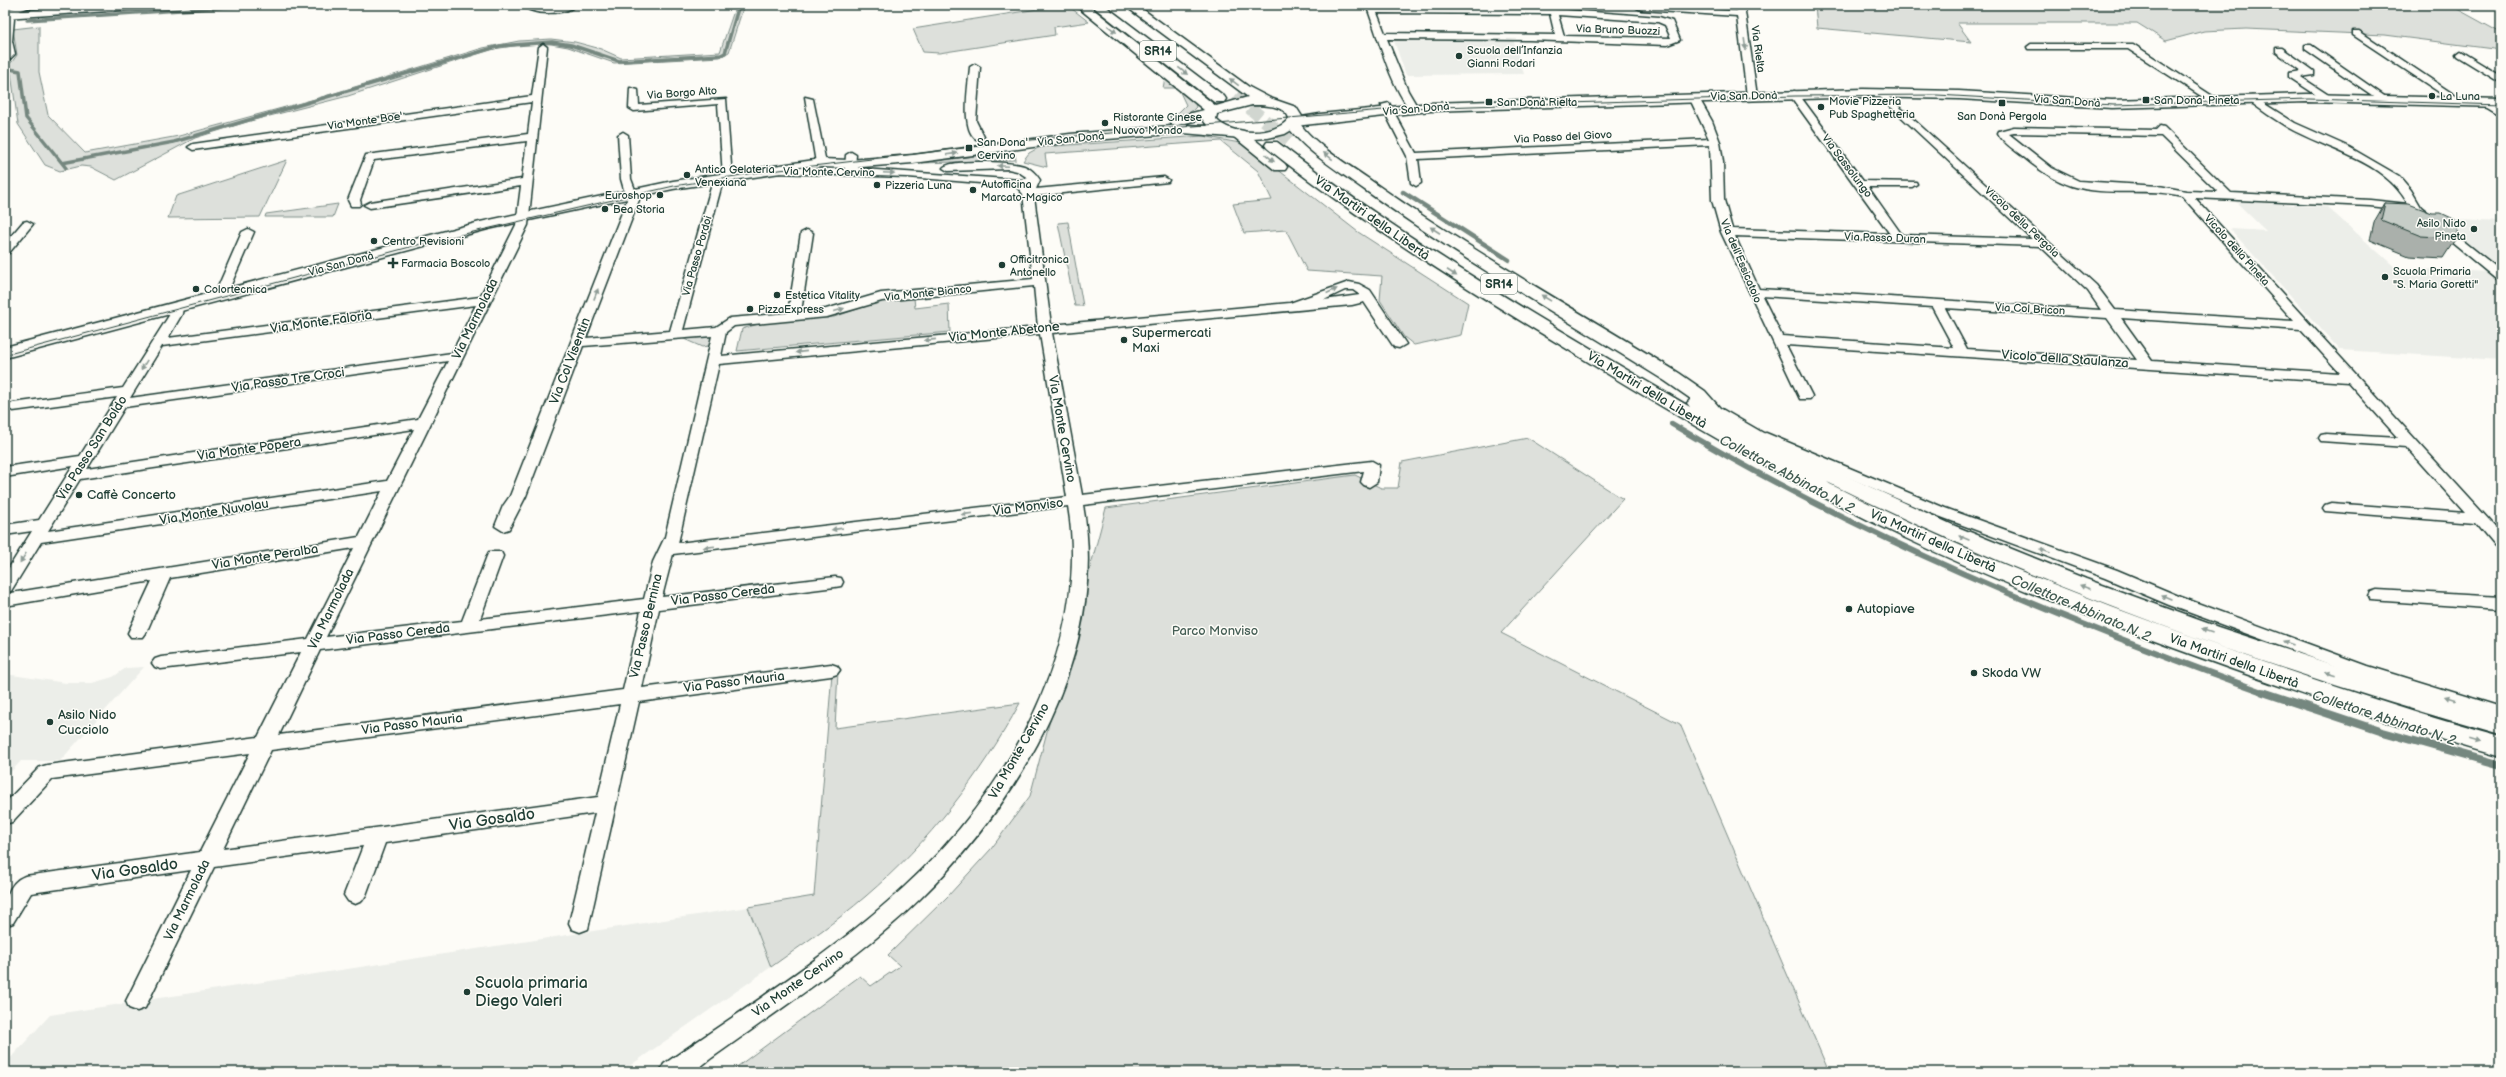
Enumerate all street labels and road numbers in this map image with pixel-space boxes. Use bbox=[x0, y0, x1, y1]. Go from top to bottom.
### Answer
street label: Via Bruno Buozzi bbox=[1576, 22, 1660, 38]
street label: Via Rielta bbox=[1748, 25, 1768, 73]
road number: SR14 bbox=[1140, 41, 1176, 61]
street label: Via Borgo Alto bbox=[647, 84, 717, 102]
street label: Via San Donà bbox=[1710, 89, 1778, 103]
street label: Via San Donà bbox=[2033, 92, 2101, 110]
street label: Via San Donà bbox=[1382, 100, 1450, 118]
street label: Via Monte Boe' bbox=[327, 109, 403, 133]
street label: Via Passo del Giovo bbox=[1514, 128, 1612, 146]
street label: Via San Donà bbox=[1037, 129, 1105, 149]
street label: Via Sassolungo bbox=[1819, 132, 1875, 200]
street label: Via Monte Cervino bbox=[783, 165, 875, 179]
street label: Via Martiri della Libertà bbox=[1311, 172, 1433, 264]
street label: Vicolo della Pergola bbox=[1982, 184, 2062, 260]
street label: Vicolo della Pineta bbox=[2202, 212, 2272, 288]
street label: Via Passo Pordoi bbox=[679, 214, 715, 298]
street label: Via dell'Essicatoio bbox=[1717, 217, 1765, 305]
street label: Via Passo Duran bbox=[1844, 230, 1926, 246]
street label: Via San Donà bbox=[307, 249, 375, 279]
road number: SR14 bbox=[1481, 274, 1517, 294]
street label: Via Marmolada bbox=[448, 276, 502, 362]
street label: Via Monte Bianco bbox=[884, 282, 972, 304]
street label: Via Col Bricon bbox=[1994, 301, 2066, 317]
street label: Via Monte Faloria bbox=[269, 307, 373, 337]
street label: Via Col Visentin bbox=[546, 315, 594, 407]
street label: Via Monte Abetone bbox=[948, 318, 1061, 346]
street label: Vicolo della Staulanza bbox=[2001, 347, 2129, 371]
street label: Via Martiri della Libertà bbox=[1584, 348, 1710, 432]
street label: Via Passo Tre Croci bbox=[230, 364, 346, 396]
street label: Via Monte Cervino bbox=[1045, 374, 1079, 484]
street label: Via Passo San Boldo bbox=[53, 393, 131, 503]
street label: Via Monte Popera bbox=[196, 434, 302, 464]
street label: Via Monte Nuvolau bbox=[158, 495, 270, 529]
street label: Via Monviso bbox=[992, 495, 1064, 519]
street label: Via Martiri della Libertà bbox=[1867, 506, 1999, 576]
street label: Via Monte Peralba bbox=[211, 541, 319, 573]
street label: Via Marmolada bbox=[304, 566, 358, 652]
street label: Via Passo Bernina bbox=[626, 572, 666, 680]
street label: Via Passo Cereda bbox=[670, 581, 776, 609]
street label: Via Passo Cereda bbox=[345, 620, 451, 648]
street label: Via Martiri della Libertà bbox=[2167, 630, 2301, 692]
street label: Via Passo Mauria bbox=[683, 668, 785, 696]
street label: Via Monte Cervino bbox=[985, 700, 1053, 802]
street label: Via Passo Mauria bbox=[361, 710, 463, 738]
street label: Via Gosaldo bbox=[448, 805, 536, 835]
street label: Via Gosaldo bbox=[91, 855, 179, 885]
street label: Via Marmolada bbox=[160, 857, 214, 943]
street label: Via Monte Cervino bbox=[749, 945, 847, 1021]

